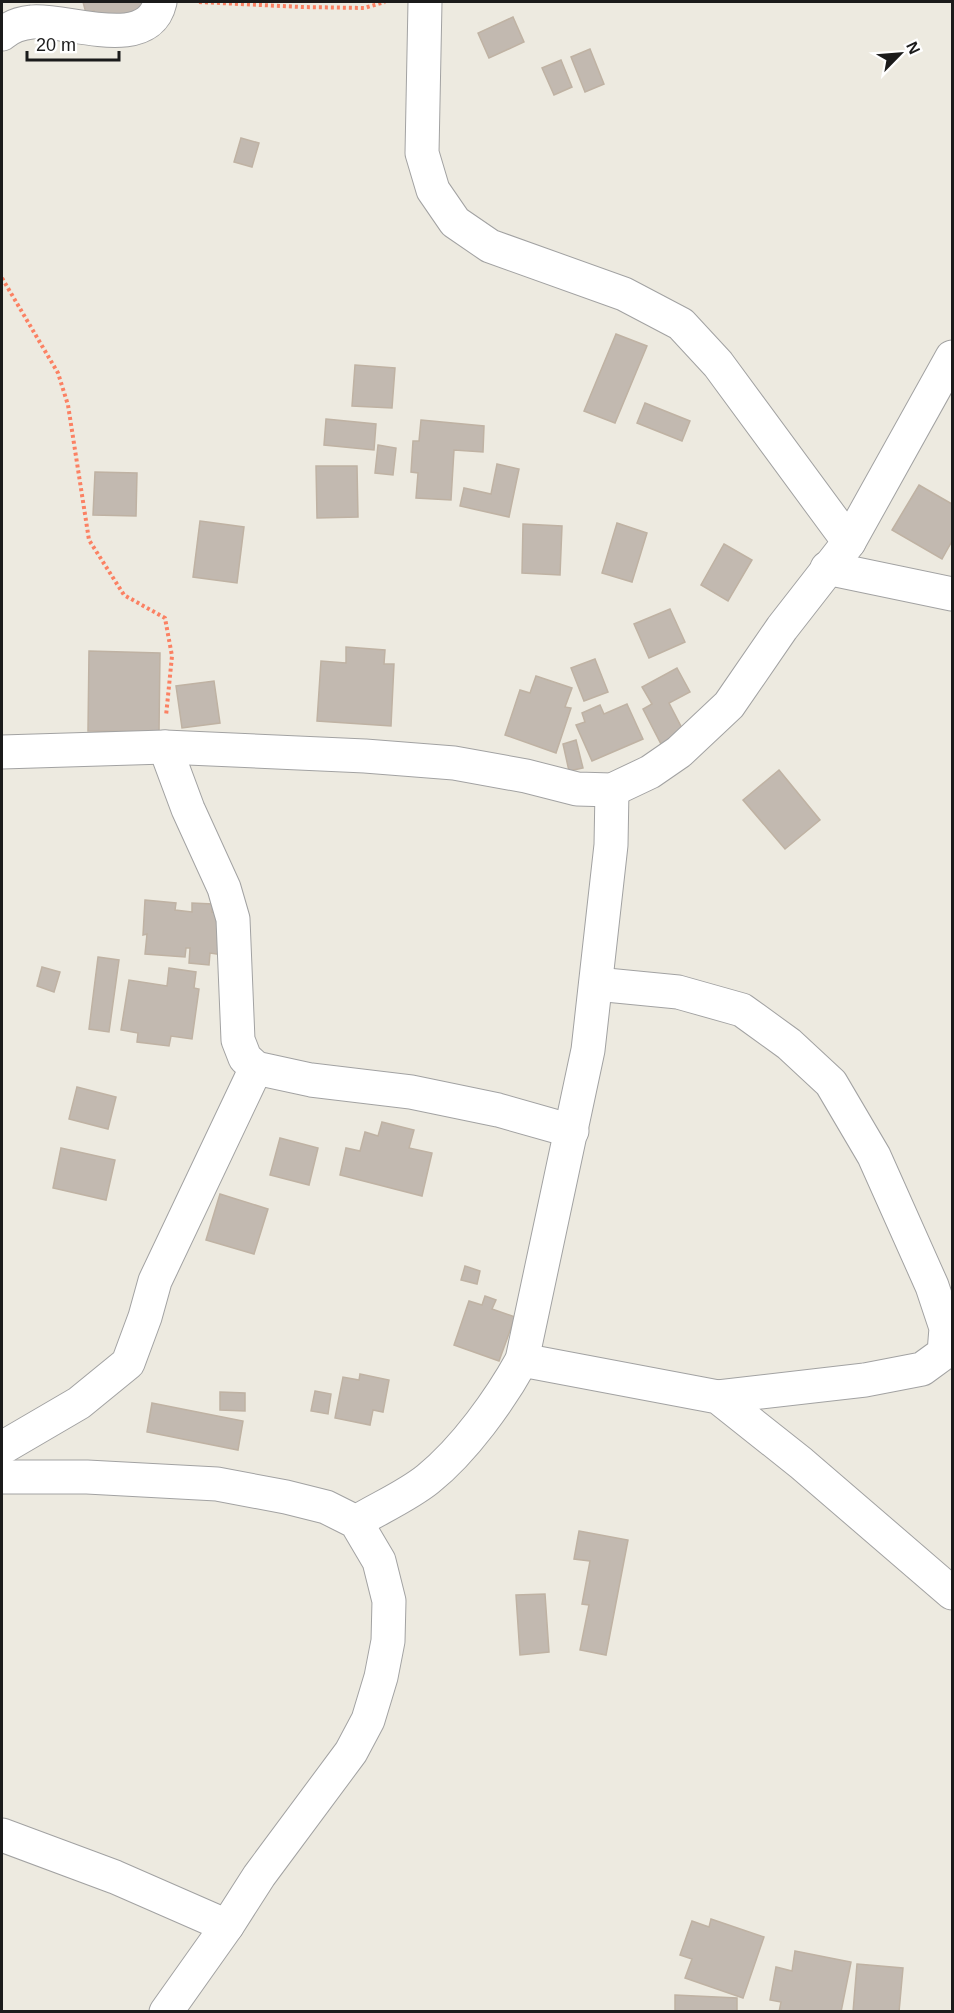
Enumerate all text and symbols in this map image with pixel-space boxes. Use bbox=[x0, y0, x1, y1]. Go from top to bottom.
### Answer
scale bar bbox=[27, 24, 118, 62]
north arrow bbox=[870, 24, 930, 84]
text: 20 m bbox=[36, 35, 76, 55]
text: N bbox=[903, 39, 923, 57]

